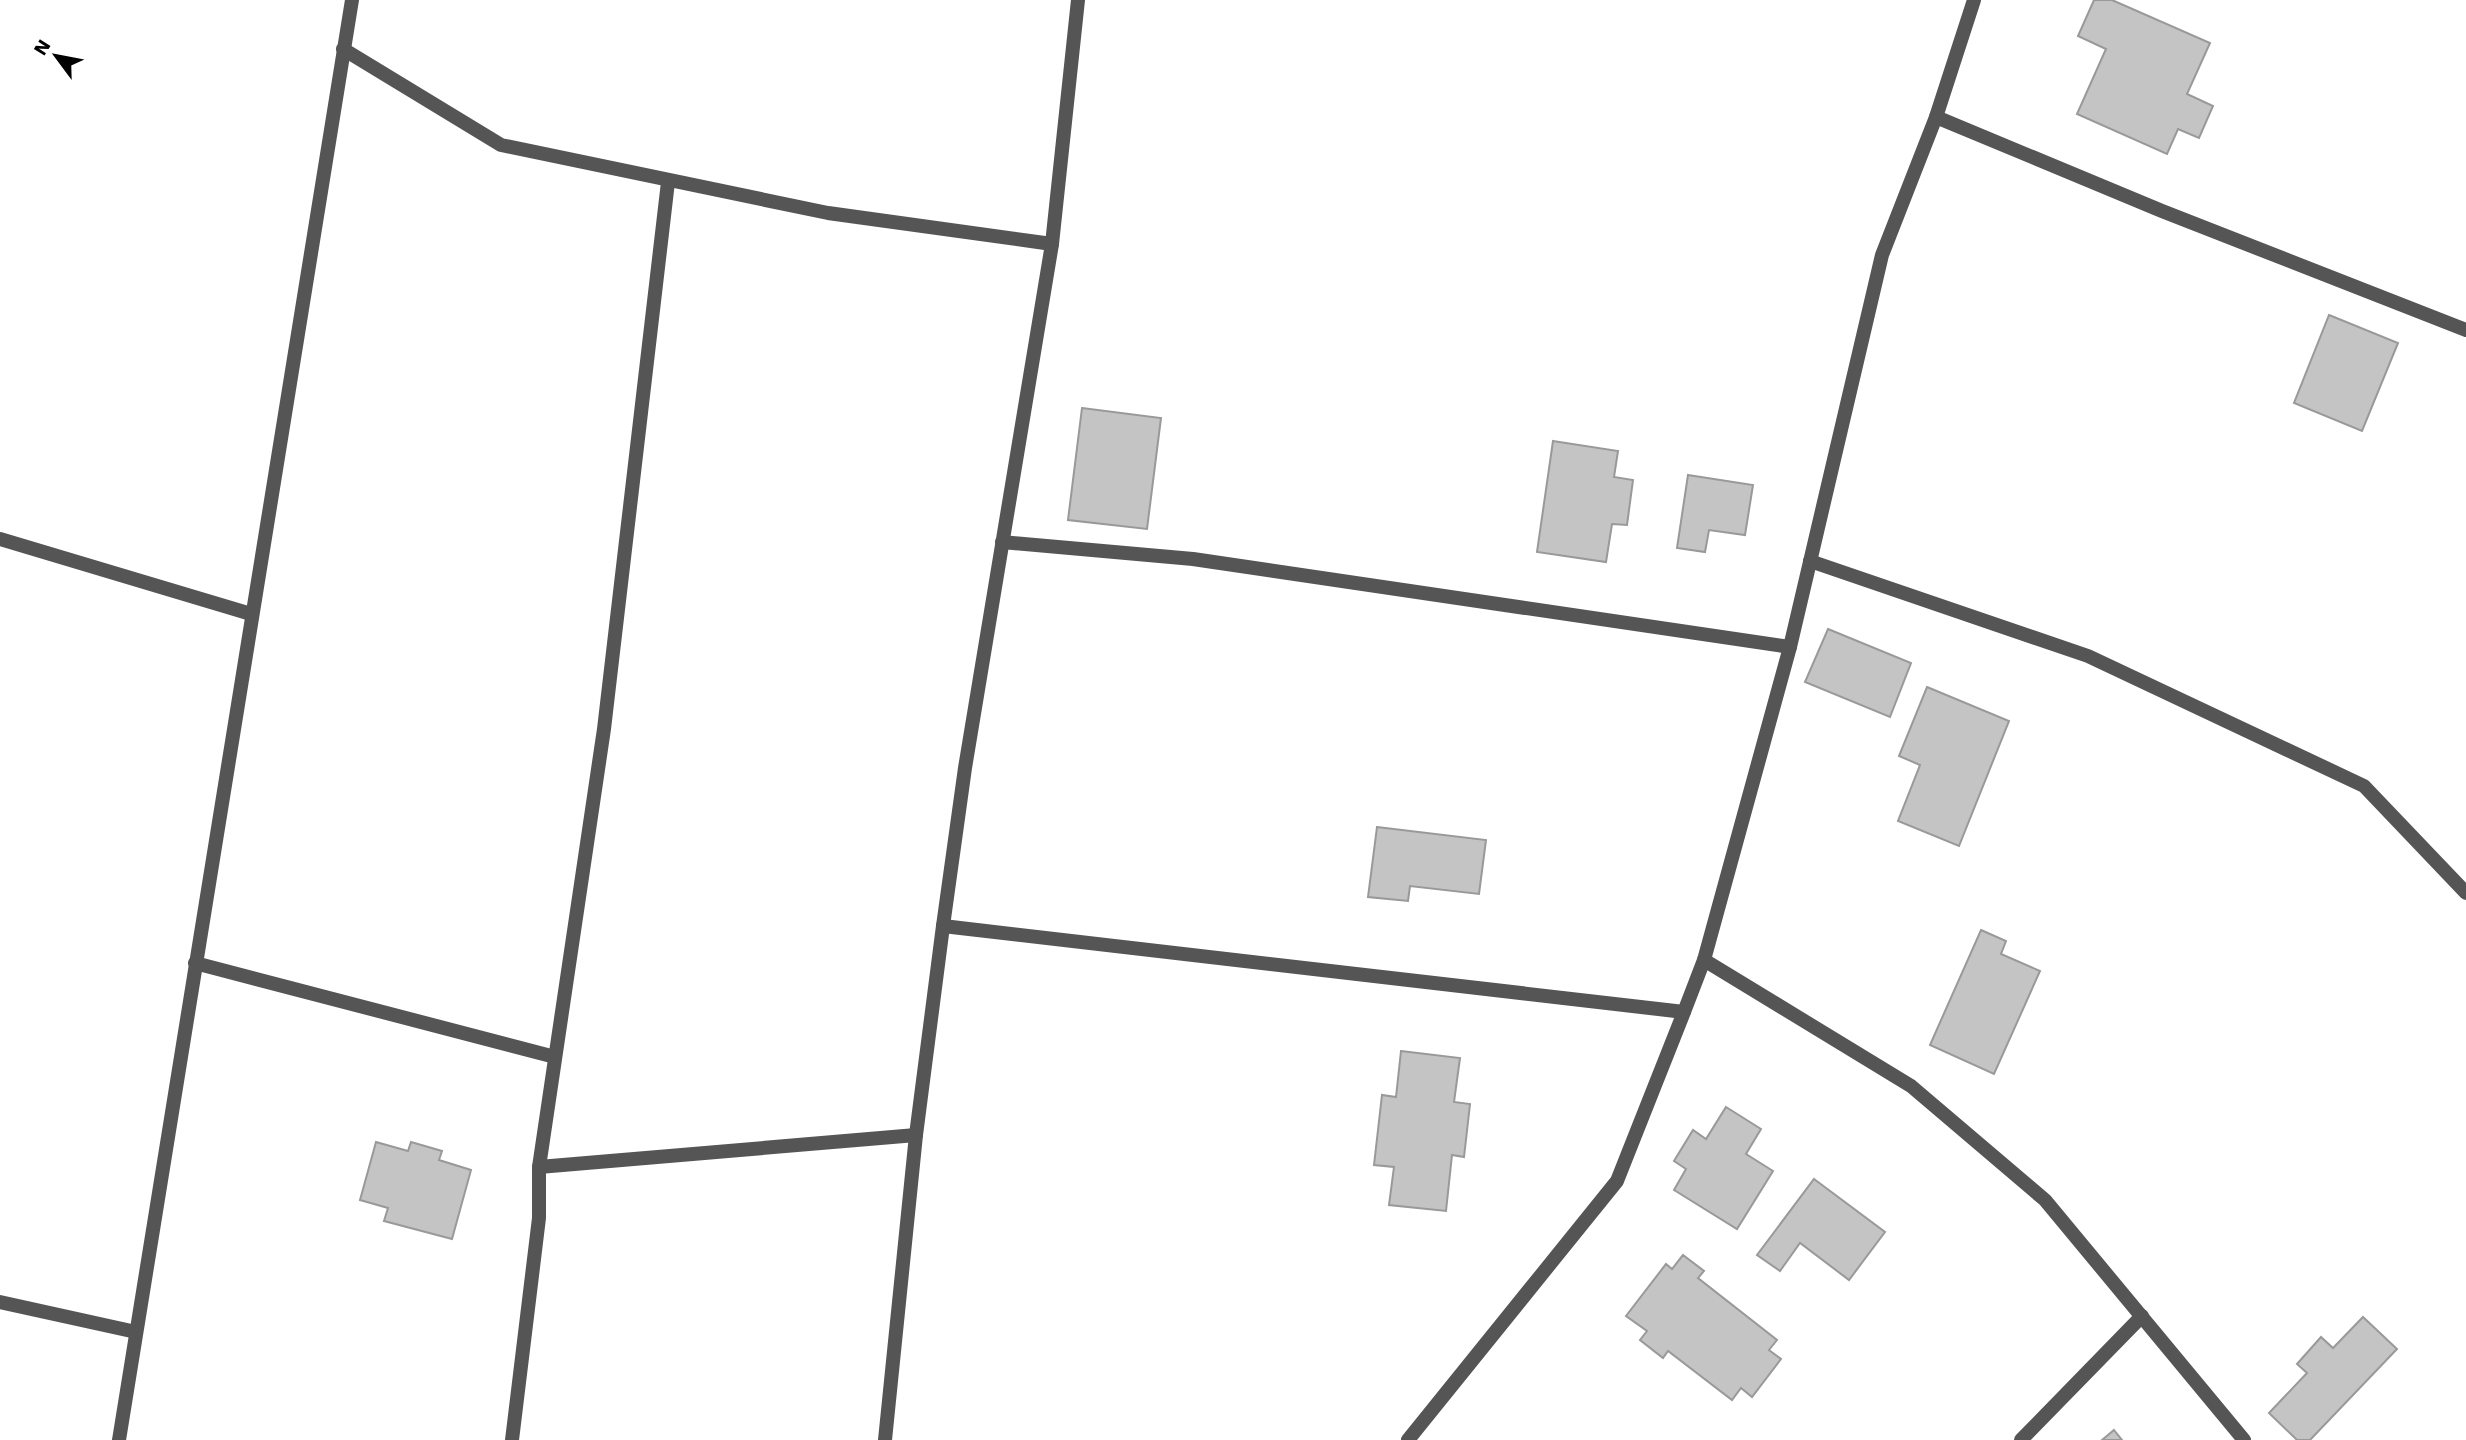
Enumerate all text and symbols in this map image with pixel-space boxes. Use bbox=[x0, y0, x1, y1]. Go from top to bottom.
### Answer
north arrow bbox=[21, 21, 91, 91]
text: N bbox=[29, 35, 55, 59]

